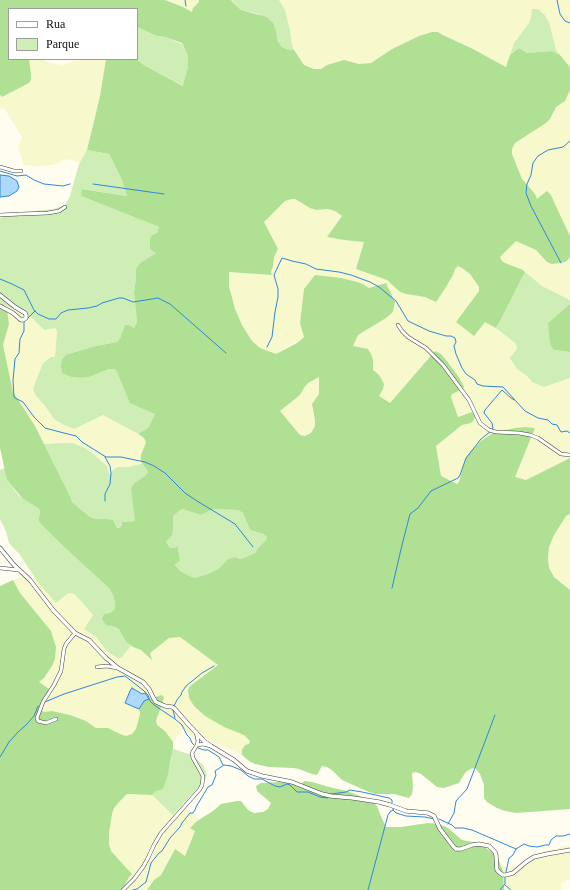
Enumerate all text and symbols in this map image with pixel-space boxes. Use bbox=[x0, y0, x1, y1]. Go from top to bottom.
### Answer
legend bbox=[8, 8, 138, 60]
text: Rua bbox=[46, 17, 65, 31]
text: Parque bbox=[46, 37, 79, 51]

